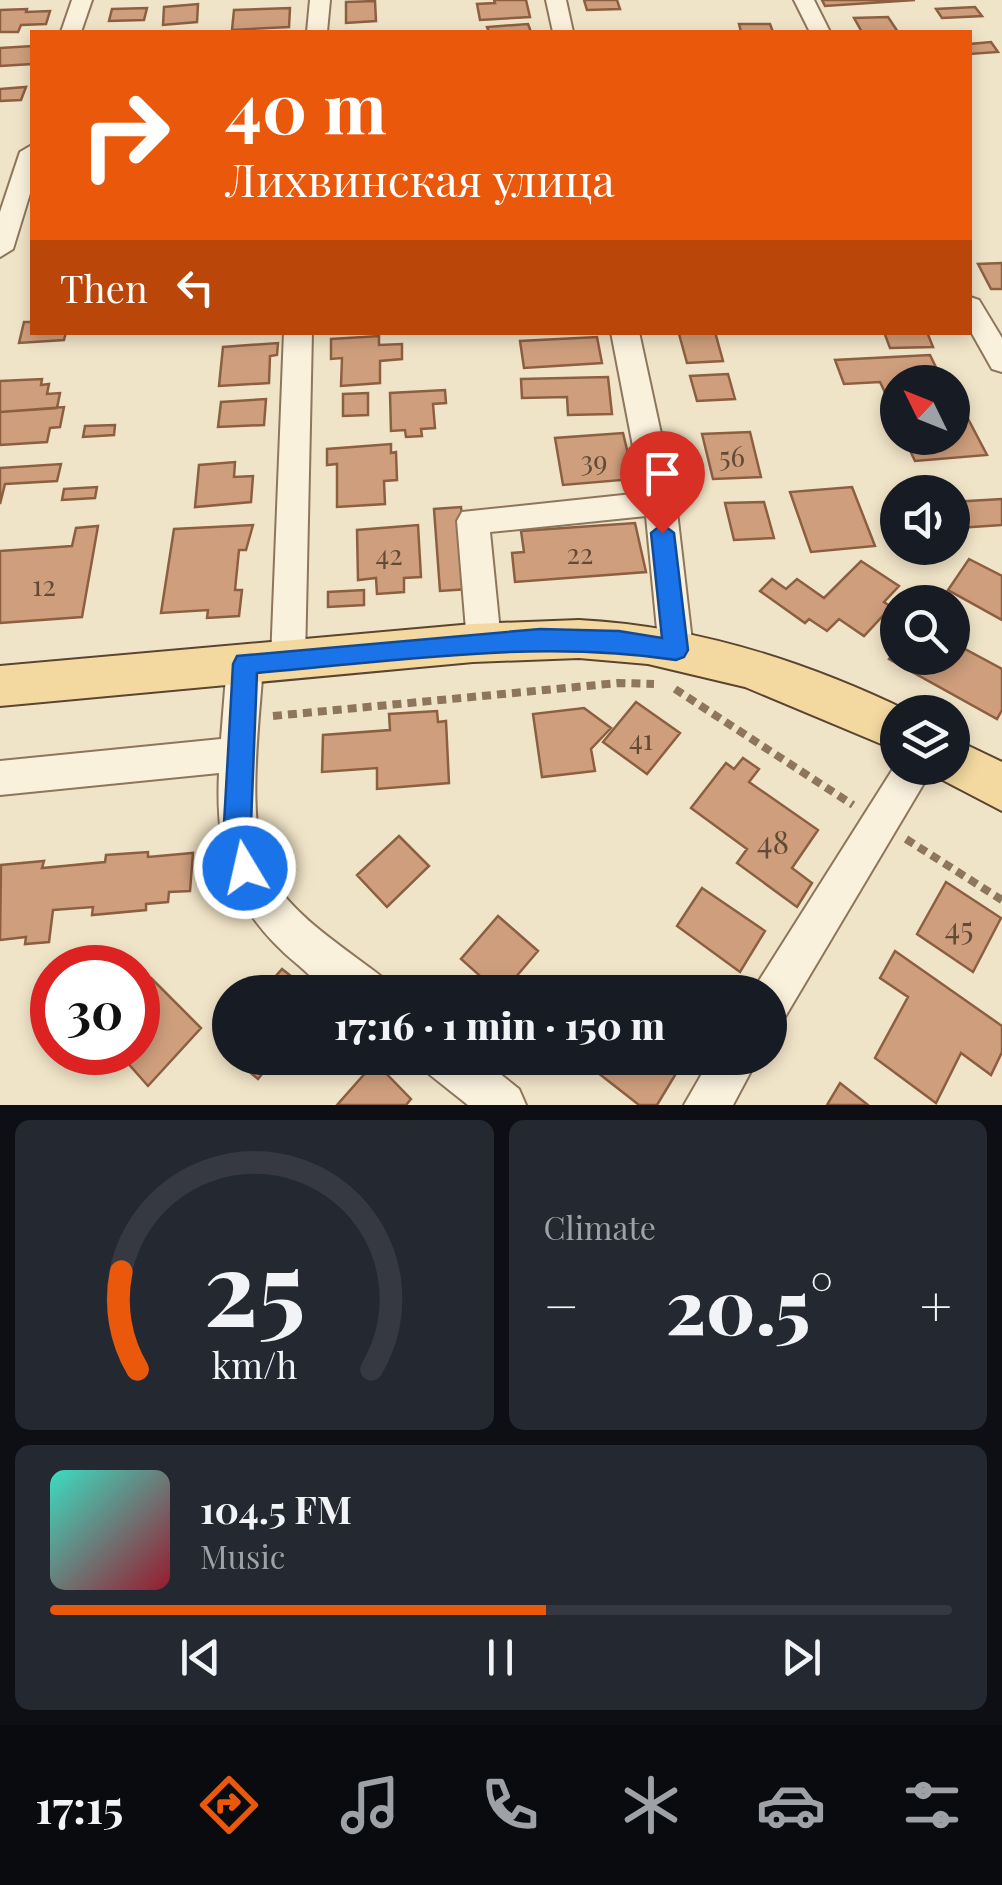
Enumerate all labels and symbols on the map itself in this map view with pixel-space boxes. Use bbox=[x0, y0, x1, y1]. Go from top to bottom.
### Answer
north arrow bbox=[880, 365, 970, 455]
pin bbox=[620, 431, 705, 534]
house number: 56 bbox=[719, 437, 745, 474]
house number: 39 bbox=[581, 441, 607, 478]
house number: 22 bbox=[567, 534, 593, 571]
house number: 42 bbox=[375, 535, 403, 572]
house number: 12 bbox=[32, 566, 56, 603]
house number: 41 bbox=[629, 720, 653, 757]
position arrow bbox=[193, 816, 297, 920]
house number: 48 bbox=[757, 819, 789, 862]
house number: 45 bbox=[944, 905, 974, 948]
speed limit sign: 30 bbox=[30, 945, 160, 1075]

